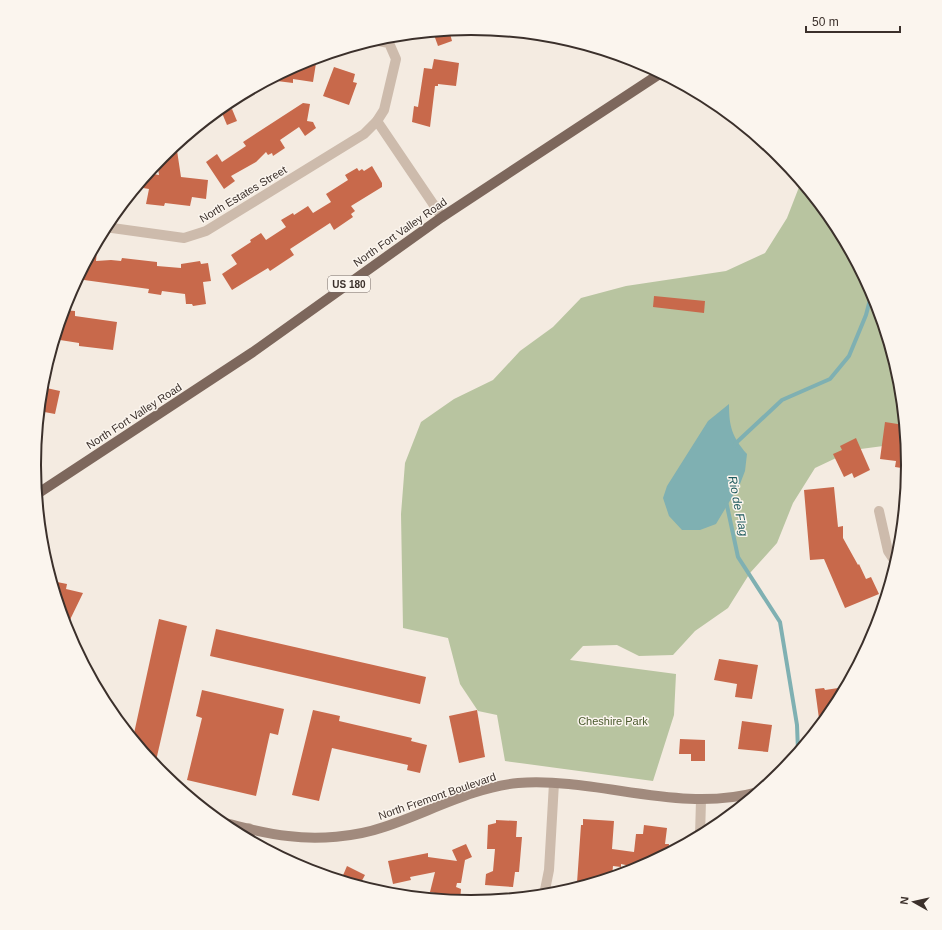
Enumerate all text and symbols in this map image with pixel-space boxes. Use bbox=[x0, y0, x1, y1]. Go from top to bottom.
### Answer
scale bar bbox=[806, 8, 900, 34]
text: 50 m bbox=[812, 15, 839, 29]
street label: North Estates Street bbox=[197, 163, 289, 225]
street label: North Fort Valley Road bbox=[351, 195, 449, 269]
road number: US 180 bbox=[328, 276, 370, 292]
street label: North Fort Valley Road bbox=[84, 381, 184, 451]
water label: Rio de Flag bbox=[725, 475, 751, 538]
park label: Cheshire Park bbox=[578, 715, 648, 727]
street label: North Fremont Boulevard bbox=[377, 770, 497, 822]
north arrow bbox=[894, 882, 934, 922]
text: N bbox=[898, 896, 911, 905]

